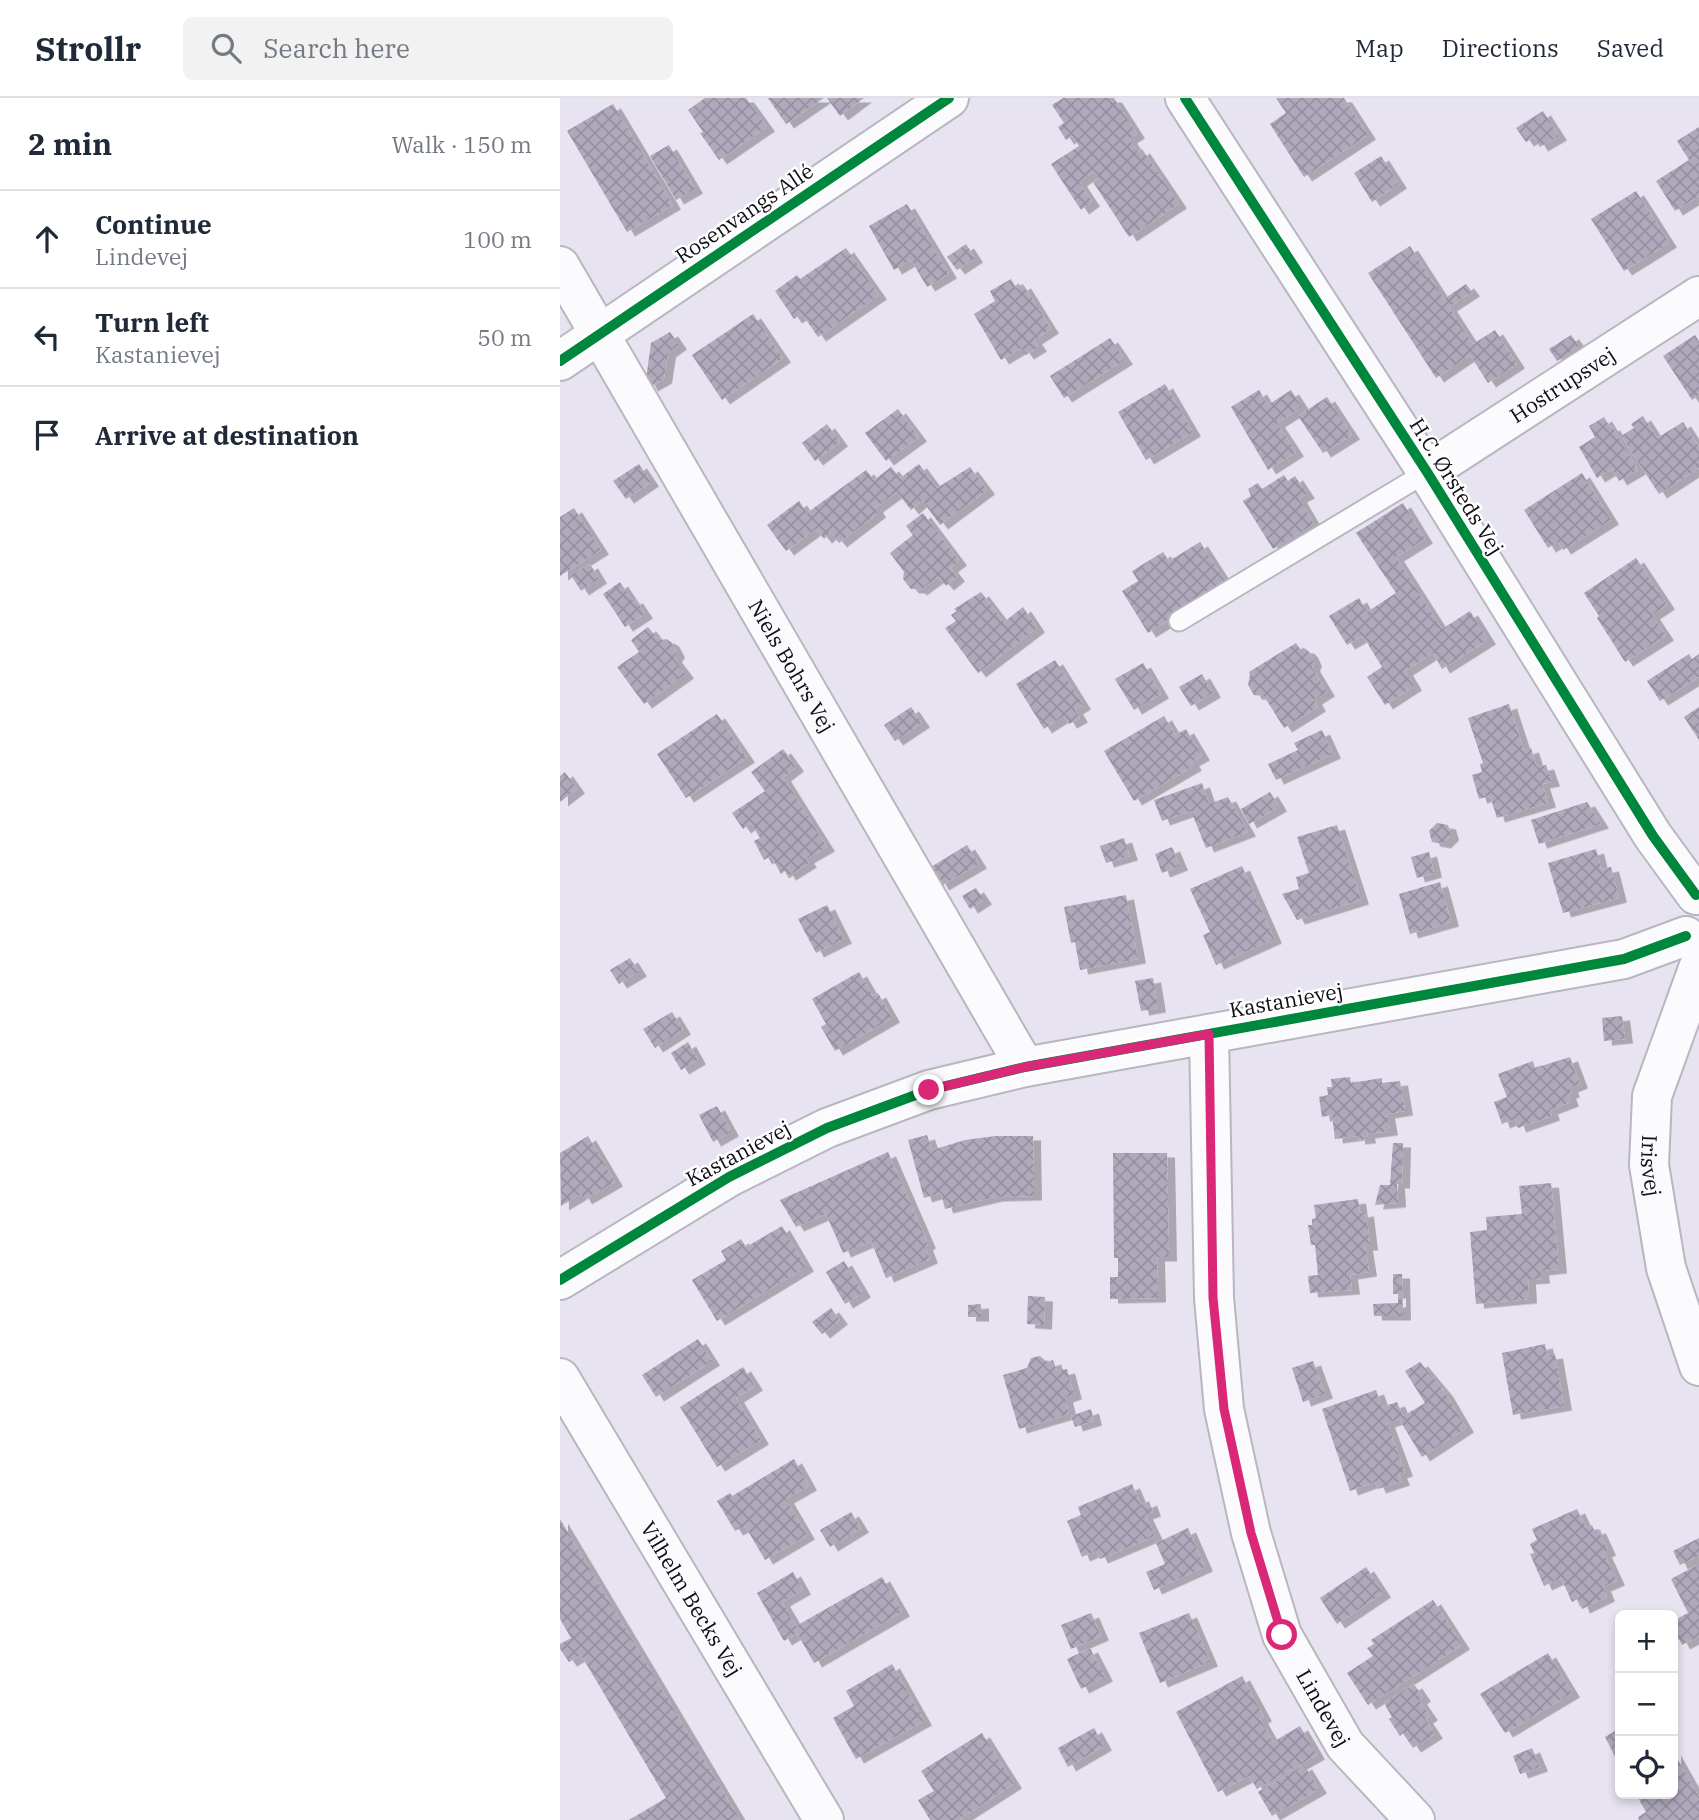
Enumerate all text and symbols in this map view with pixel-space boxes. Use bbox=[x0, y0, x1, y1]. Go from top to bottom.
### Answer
search box bbox=[183, 17, 673, 80]
text: Strollr bbox=[35, 27, 141, 70]
icon: search bbox=[207, 29, 245, 67]
text: Search here bbox=[263, 31, 410, 65]
text: Map bbox=[1355, 32, 1404, 64]
text: Directions bbox=[1442, 32, 1559, 64]
text: Saved bbox=[1597, 32, 1664, 64]
text: 2 min bbox=[28, 124, 112, 163]
text: Walk · 150 m bbox=[391, 129, 532, 159]
street label: Rosenvangs Allé bbox=[670, 156, 818, 270]
text: Continue bbox=[95, 207, 212, 241]
icon: ahead bbox=[28, 220, 66, 258]
text: 100 m bbox=[463, 224, 532, 254]
text: Lindevej bbox=[95, 241, 188, 271]
text: Turn left bbox=[95, 305, 209, 339]
icon: left bbox=[28, 318, 66, 356]
text: 50 m bbox=[477, 322, 532, 352]
text: Kastanievej bbox=[95, 339, 221, 369]
street label: Hostrupsvej bbox=[1504, 340, 1620, 429]
street label: H.C. Ørsteds Vej bbox=[1404, 412, 1510, 560]
icon: arrive bbox=[28, 416, 66, 454]
text: Arrive at destination bbox=[95, 418, 359, 452]
street label: Niels Bohrs Vej bbox=[742, 594, 842, 737]
street label: Kastanievej bbox=[1227, 976, 1345, 1024]
route end bbox=[913, 1074, 944, 1105]
street label: Kastanievej bbox=[681, 1114, 795, 1192]
street label: Irisvej bbox=[1635, 1134, 1668, 1199]
street label: Vilhelm Becks Vej bbox=[635, 1516, 749, 1681]
map controls bbox=[1615, 1610, 1678, 1799]
button: + bbox=[1615, 1610, 1678, 1673]
route start bbox=[1266, 1619, 1297, 1650]
street label: Lindevej bbox=[1290, 1664, 1357, 1752]
button: − bbox=[1615, 1673, 1678, 1736]
button: locate bbox=[1615, 1736, 1678, 1799]

